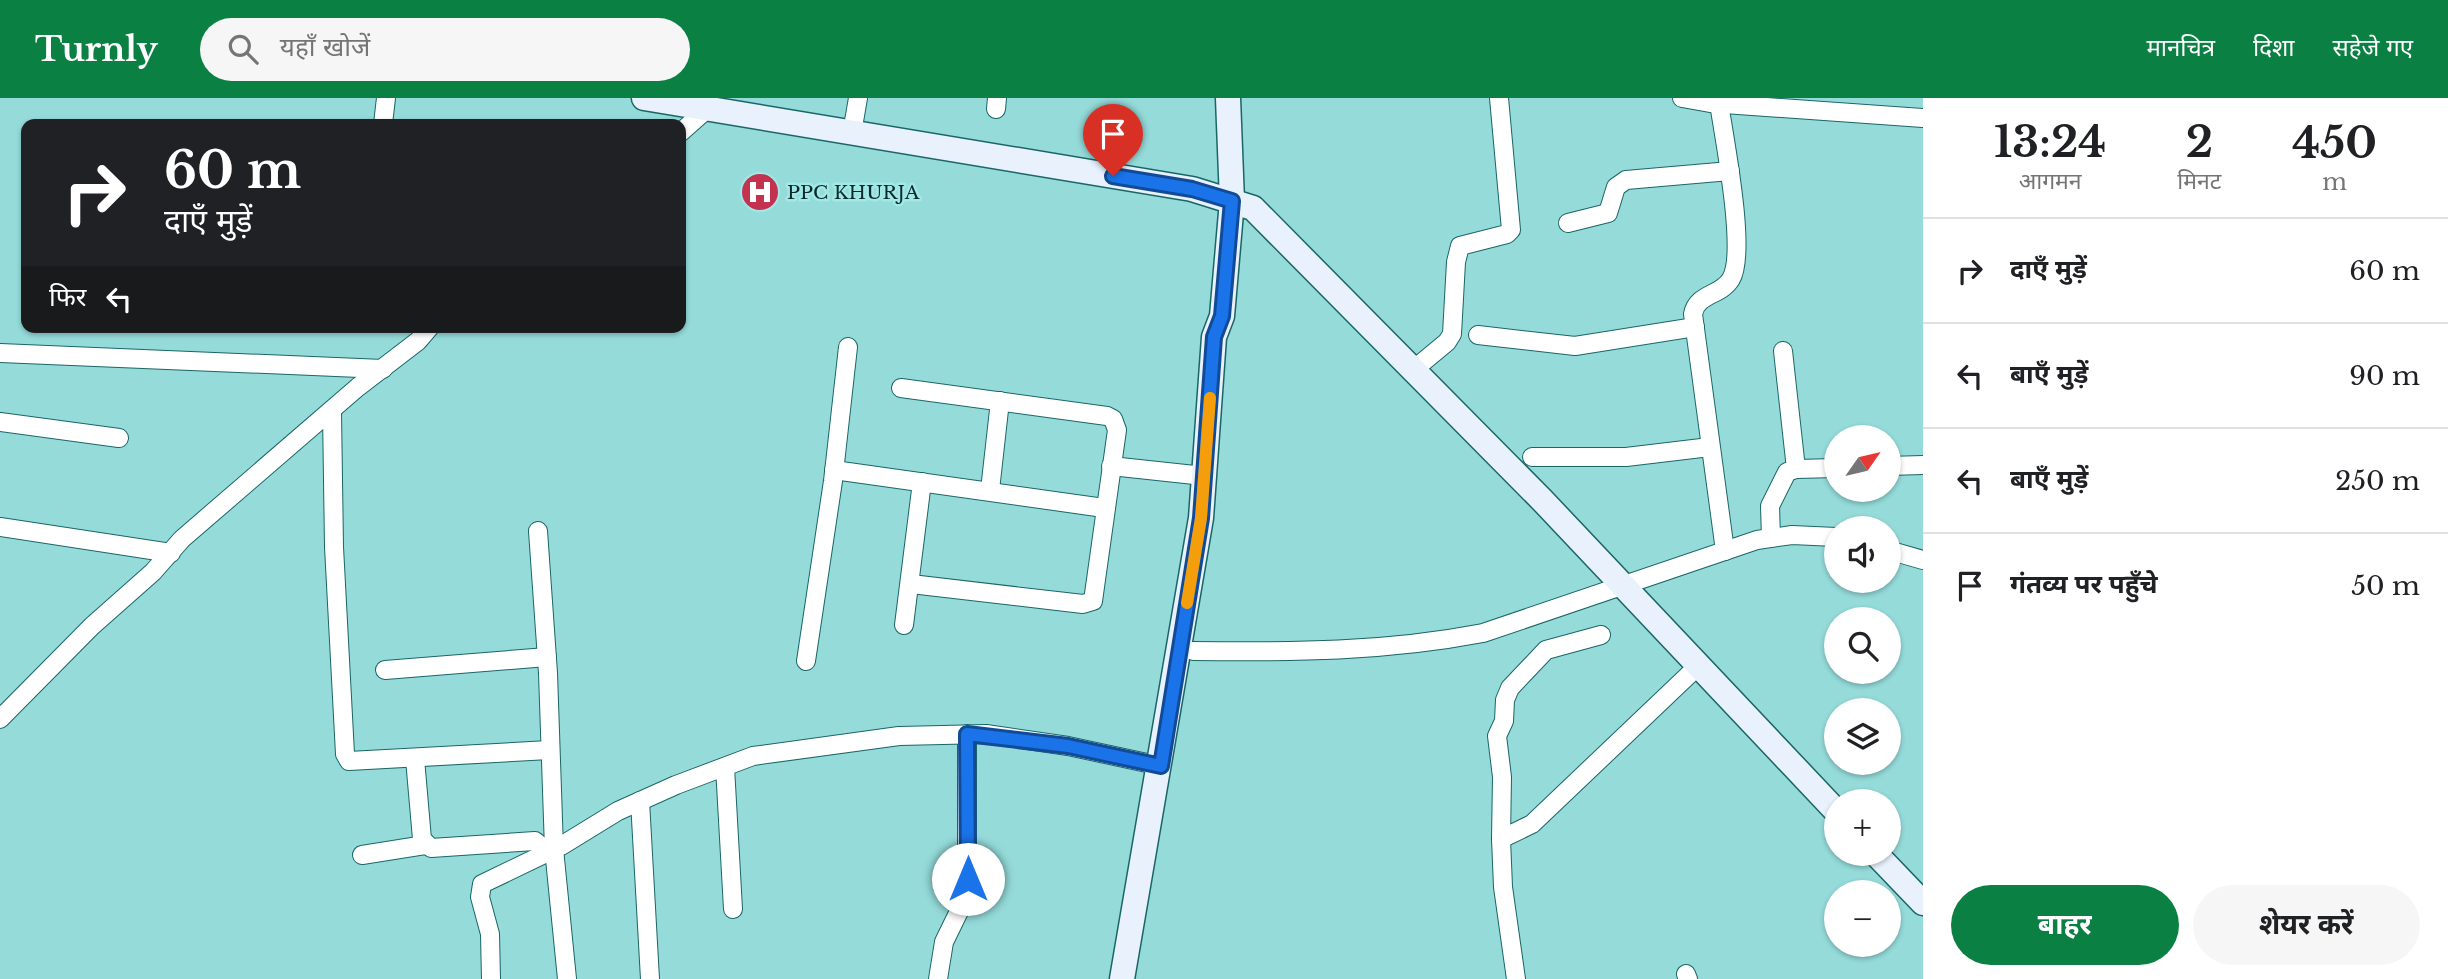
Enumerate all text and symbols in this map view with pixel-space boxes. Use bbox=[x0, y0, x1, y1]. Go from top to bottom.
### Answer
search box bbox=[200, 18, 690, 81]
text: Turnly bbox=[35, 29, 158, 70]
icon: search bbox=[224, 30, 262, 68]
text: यहाँ खोजें bbox=[280, 31, 370, 63]
text: मानचित्र bbox=[2146, 33, 2215, 62]
text: दिशा bbox=[2253, 33, 2295, 62]
text: सहेजे गए bbox=[2333, 33, 2413, 62]
pin bbox=[1083, 104, 1143, 176]
icon: arrive bbox=[1094, 115, 1132, 153]
text: 13:24 bbox=[1994, 116, 2106, 168]
text: 2 bbox=[2186, 116, 2213, 168]
text: 450 bbox=[2292, 117, 2377, 169]
text: 60 m bbox=[164, 140, 301, 201]
icon: right bbox=[49, 147, 140, 238]
text: आगमन bbox=[2019, 167, 2082, 195]
text: मिनट bbox=[2177, 167, 2221, 195]
text: m bbox=[2322, 168, 2347, 196]
hospital icon: PPC KHURJA bbox=[739, 171, 781, 213]
place label: PPC KHURJA bbox=[787, 181, 920, 204]
text: दाएँ मुड़ें bbox=[164, 201, 252, 241]
icon: right bbox=[1951, 252, 1989, 290]
text: दाएँ मुड़ें bbox=[2010, 253, 2087, 285]
text: 60 m bbox=[2349, 255, 2420, 287]
icon: left bbox=[100, 280, 138, 318]
text: फिर bbox=[49, 281, 86, 313]
icon: left bbox=[1951, 357, 1989, 395]
text: बाएँ मुड़ें bbox=[2010, 358, 2088, 390]
text: 90 m bbox=[2349, 360, 2420, 392]
north arrow bbox=[1824, 425, 1900, 502]
map controls bbox=[1824, 425, 1901, 957]
icon: left bbox=[1951, 462, 1989, 500]
text: बाएँ मुड़ें bbox=[2010, 463, 2088, 495]
text: 250 m bbox=[2335, 465, 2420, 497]
button: sound bbox=[1824, 516, 1901, 593]
icon: arrive bbox=[1951, 567, 1989, 605]
text: गंतव्य पर पहुँचे bbox=[2010, 568, 2158, 600]
text: 50 m bbox=[2351, 570, 2420, 602]
button: search bbox=[1824, 607, 1901, 684]
button: layers bbox=[1824, 698, 1901, 775]
button: + bbox=[1824, 789, 1901, 866]
position arrow bbox=[931, 842, 1005, 916]
button: − bbox=[1824, 880, 1901, 957]
button: बाहर bbox=[1951, 885, 2179, 965]
button: शेयर करें bbox=[2193, 885, 2420, 965]

